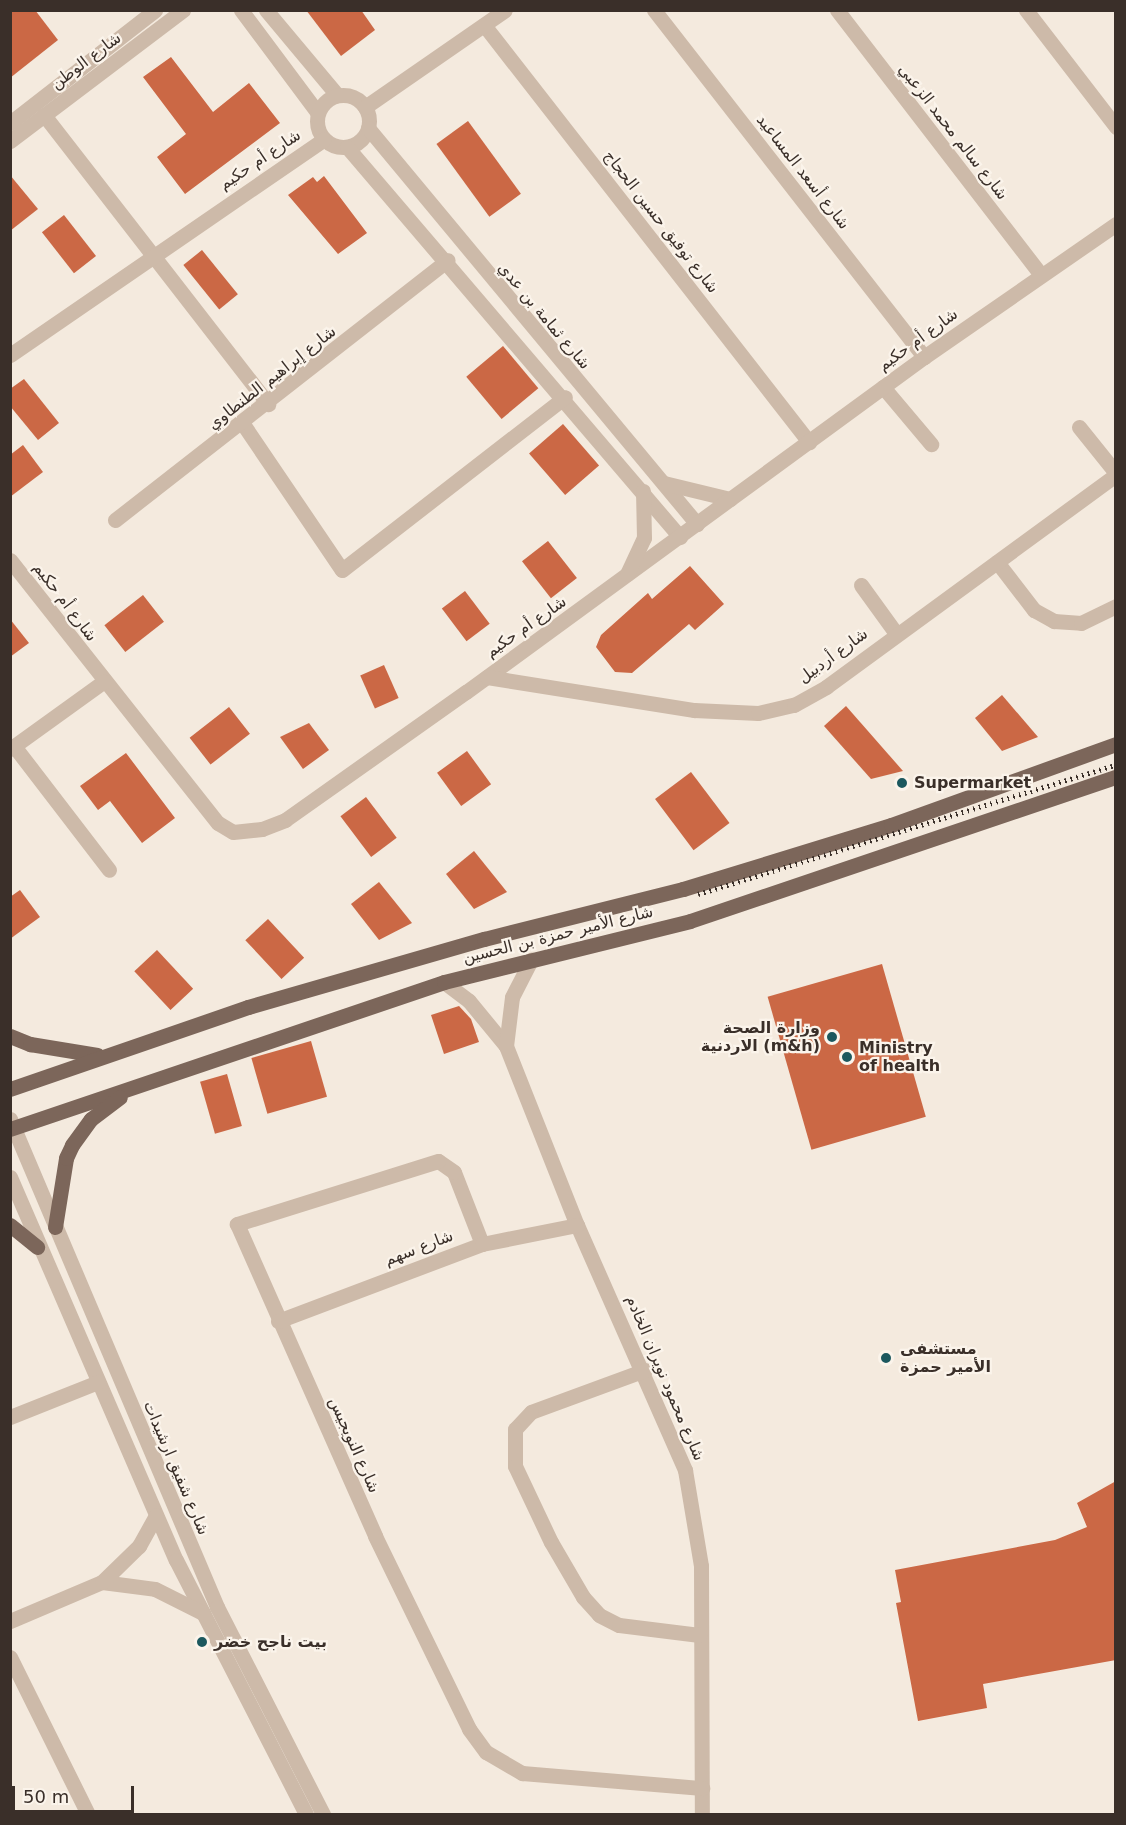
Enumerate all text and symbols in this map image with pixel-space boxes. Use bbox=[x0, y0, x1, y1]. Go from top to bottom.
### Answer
street label: شارع الوطن bbox=[47, 28, 125, 94]
street label: شارع سالم محمد الزعبي bbox=[894, 60, 1012, 204]
street label: شارع أسعد المساعيد bbox=[752, 111, 854, 233]
street label: شارع أم حكيم bbox=[216, 126, 304, 194]
street label: شارع توفيق حسين الحجاج bbox=[599, 147, 723, 297]
street label: شارع ثمامة بن عدي bbox=[494, 259, 594, 373]
street label: شارع أم حكيم bbox=[874, 305, 962, 375]
street label: شارع إبراهيم الطنطاوي bbox=[204, 322, 340, 434]
street label: شارع أم حكيم bbox=[29, 559, 101, 645]
street label: شارع أم حكيم bbox=[482, 592, 570, 662]
street label: شارع أردبيل bbox=[794, 624, 872, 688]
place label: Supermarket bbox=[914, 773, 1031, 793]
marker: Supermarket bbox=[895, 776, 909, 790]
street label: شارع الأمير حمزة بن الحسين bbox=[461, 902, 655, 968]
place label: وزارة الصحة الاردنية (m&h) bbox=[701, 1018, 820, 1056]
marker: وزارة الصحة الاردنية (m&h) bbox=[825, 1030, 839, 1044]
place label: Ministry of health bbox=[859, 1038, 940, 1076]
marker: Ministry of health bbox=[840, 1050, 854, 1064]
street label: شارع سهم bbox=[382, 1226, 456, 1270]
street label: شارع محمود نويران الخادم bbox=[621, 1292, 709, 1464]
place label: مستشفى الأمير حمزة bbox=[900, 1339, 991, 1377]
marker: مستشفى الأمير حمزة bbox=[877, 1349, 895, 1367]
street label: شارع النويجيس bbox=[324, 1394, 384, 1496]
street label: شارع شفيق ارشيدات bbox=[139, 1398, 213, 1538]
place label: بيت ناجح خضر bbox=[214, 1632, 327, 1652]
marker: بيت ناجح خضر bbox=[195, 1635, 209, 1649]
scale bar bbox=[15, 1774, 136, 1812]
text: 50 m bbox=[23, 1786, 69, 1807]

